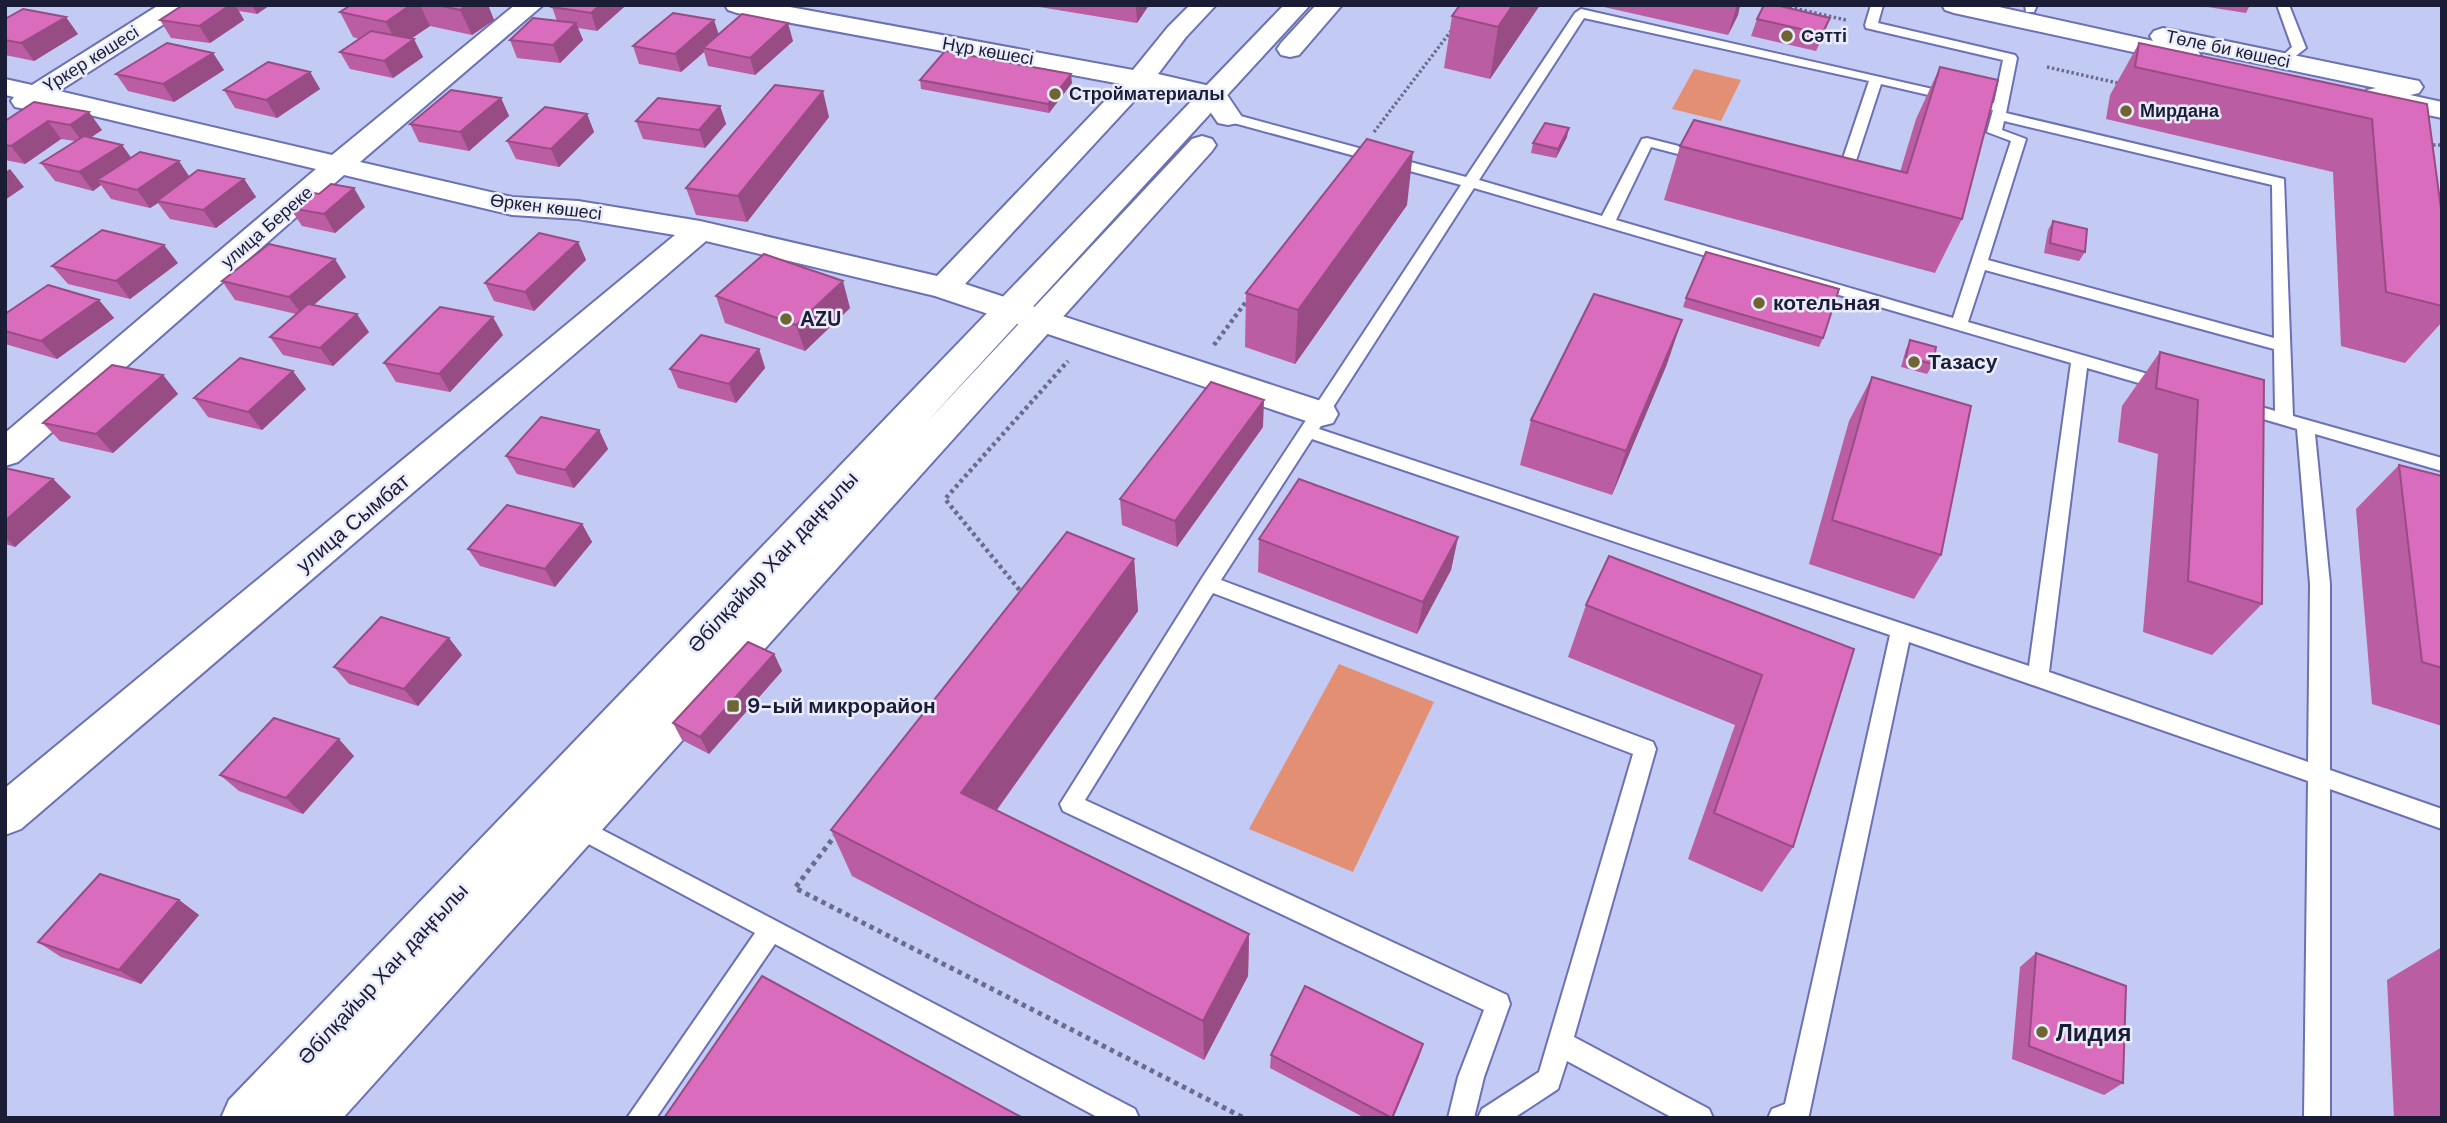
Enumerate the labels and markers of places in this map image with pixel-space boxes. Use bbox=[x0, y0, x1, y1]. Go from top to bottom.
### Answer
place label: Cәтті bbox=[1801, 24, 1847, 48]
marker: Cәтті bbox=[1779, 28, 1795, 44]
place label: Стройматериалы bbox=[1069, 82, 1225, 106]
marker: Стройматериалы bbox=[1047, 86, 1063, 102]
place label: Мирдана bbox=[2140, 99, 2220, 123]
marker: Мирдана bbox=[2118, 103, 2134, 119]
place label: котельная bbox=[1773, 289, 1880, 317]
marker: котельная bbox=[1751, 295, 1767, 311]
place label: AZU bbox=[800, 305, 841, 333]
marker: AZU bbox=[778, 311, 794, 327]
place label: Тазасу bbox=[1928, 348, 1998, 376]
marker: Тазасу bbox=[1906, 354, 1922, 370]
place label: 9-ый микрорайон bbox=[747, 692, 936, 720]
marker: 9-ый микрорайон bbox=[725, 698, 741, 714]
place label: Лидия bbox=[2056, 1017, 2132, 1048]
marker: Лидия bbox=[2034, 1024, 2050, 1040]

